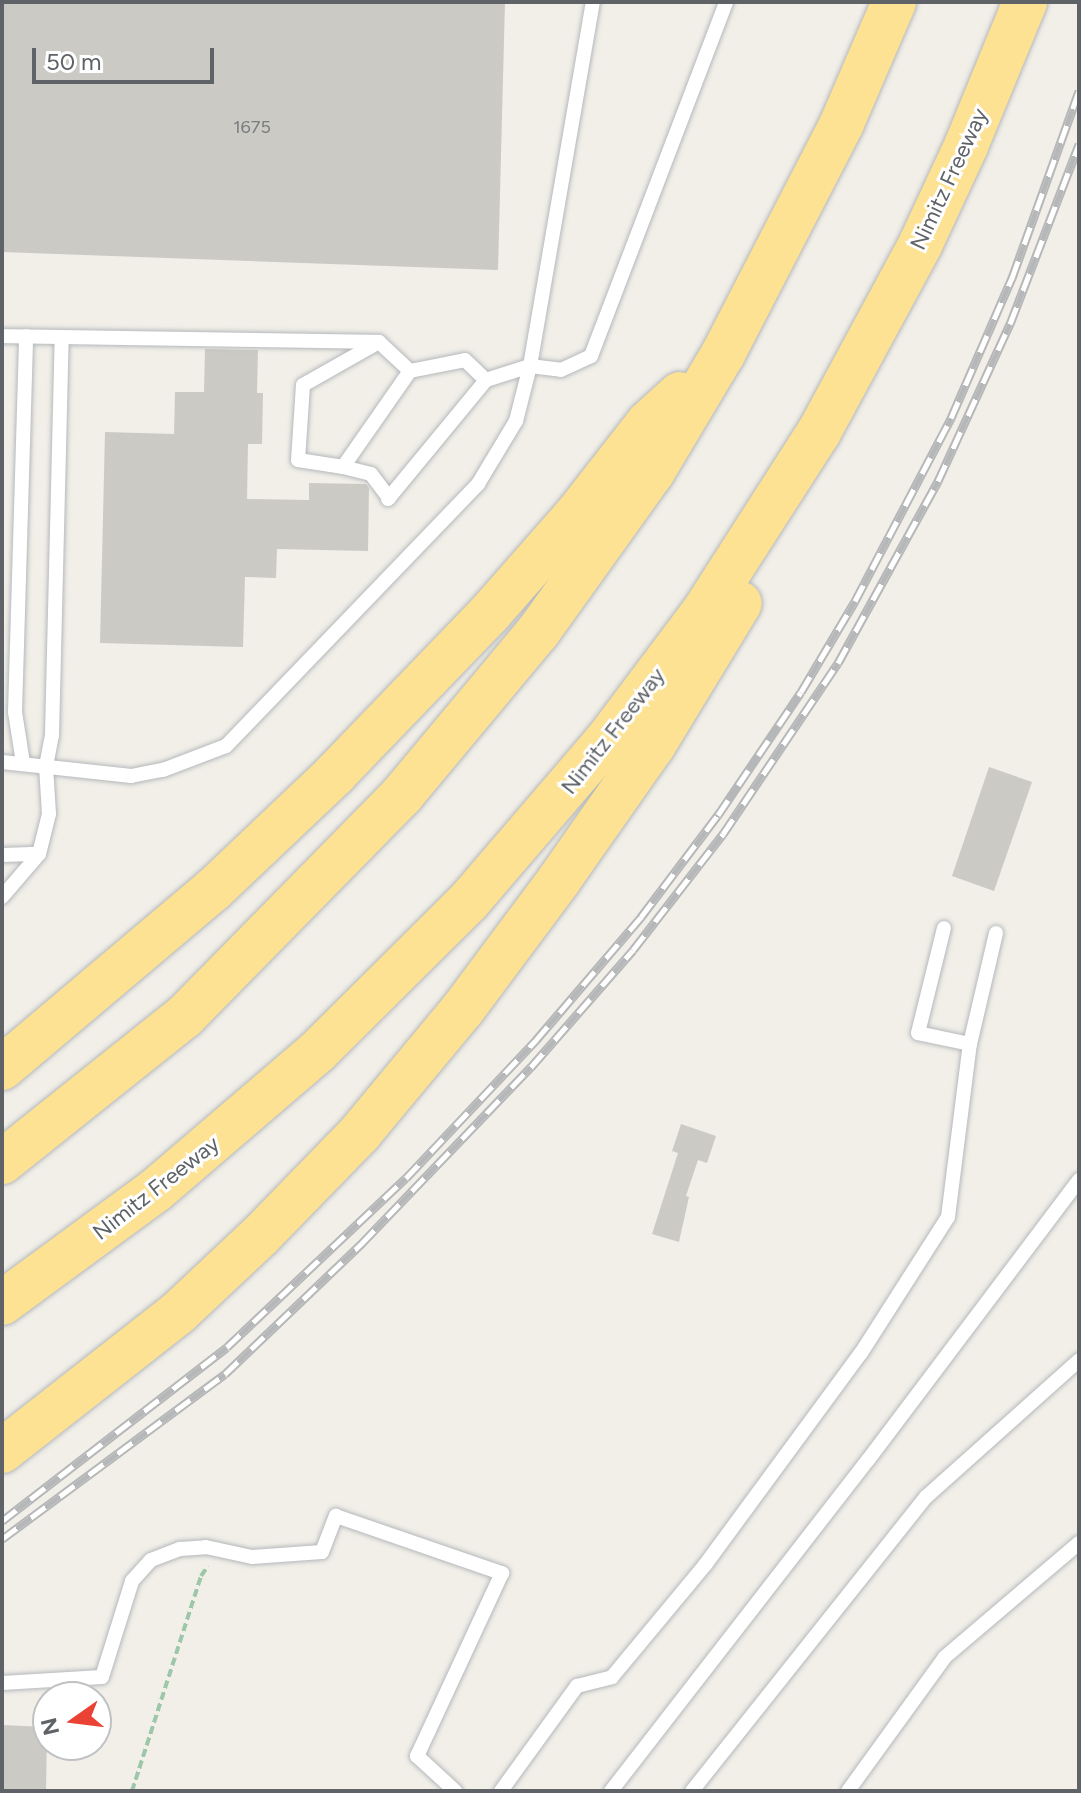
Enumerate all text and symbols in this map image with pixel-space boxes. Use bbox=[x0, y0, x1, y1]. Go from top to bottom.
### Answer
scale bar bbox=[36, 32, 218, 82]
text: 50 m bbox=[46, 47, 102, 76]
street label: Nimitz Freeway bbox=[905, 104, 993, 254]
house number: 1675 bbox=[233, 116, 271, 138]
street label: Nimitz Freeway bbox=[555, 663, 671, 799]
street label: Nimitz Freeway bbox=[88, 1130, 224, 1246]
north arrow bbox=[32, 1681, 112, 1761]
text: N bbox=[35, 1715, 65, 1738]

